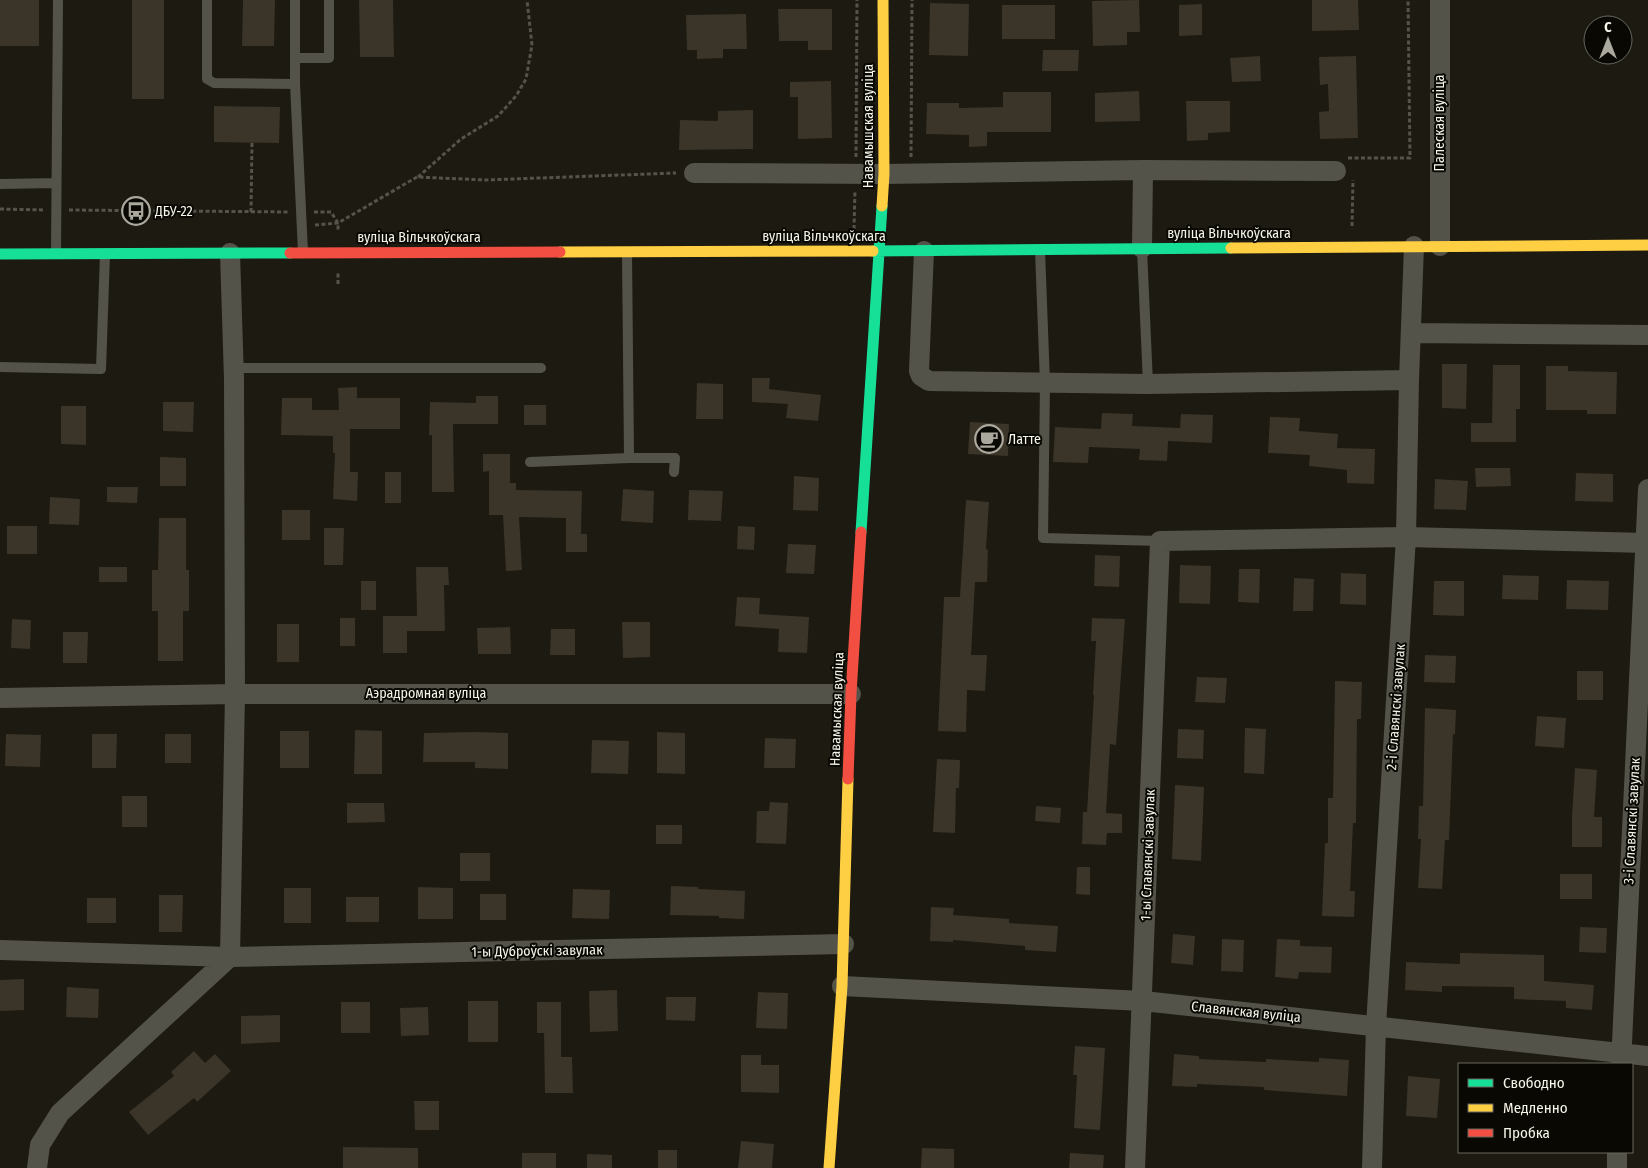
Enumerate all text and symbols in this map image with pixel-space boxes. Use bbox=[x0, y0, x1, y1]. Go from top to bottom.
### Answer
north arrow bbox=[1583, 15, 1633, 65]
text: С bbox=[1604, 19, 1612, 36]
street label: Навамышская вуліца bbox=[860, 64, 877, 188]
street label: Палеская вуліца bbox=[1431, 74, 1448, 171]
bus stop icon: ДБУ-22 bbox=[121, 196, 151, 226]
place label: ДБУ-22 bbox=[154, 203, 193, 220]
street label: вуліца Вільчкоўскага bbox=[1167, 225, 1291, 242]
street label: вуліца Вільчкоўскага bbox=[762, 228, 886, 245]
street label: вуліца Вільчкоўскага bbox=[357, 229, 481, 246]
cafe icon: Латте bbox=[974, 424, 1004, 454]
place label: Латте bbox=[1008, 431, 1041, 448]
street label: 2-і Славянскі завулак bbox=[1383, 643, 1409, 771]
street label: Навамыская вуліца bbox=[827, 651, 847, 766]
street label: Аэрадромная вуліца bbox=[366, 685, 486, 702]
street label: 3-і Славянскі завулак bbox=[1620, 757, 1644, 885]
street label: 1-ы Славянскі завулак bbox=[1137, 788, 1159, 921]
street label: 1-ы Дуброўскі завулак bbox=[471, 941, 603, 961]
street label: Славянская вуліца bbox=[1190, 998, 1302, 1026]
legend bbox=[1458, 1063, 1633, 1153]
text: Свободно bbox=[1503, 1074, 1565, 1092]
text: Медленно bbox=[1503, 1099, 1568, 1117]
text: Пробка bbox=[1503, 1124, 1550, 1142]

